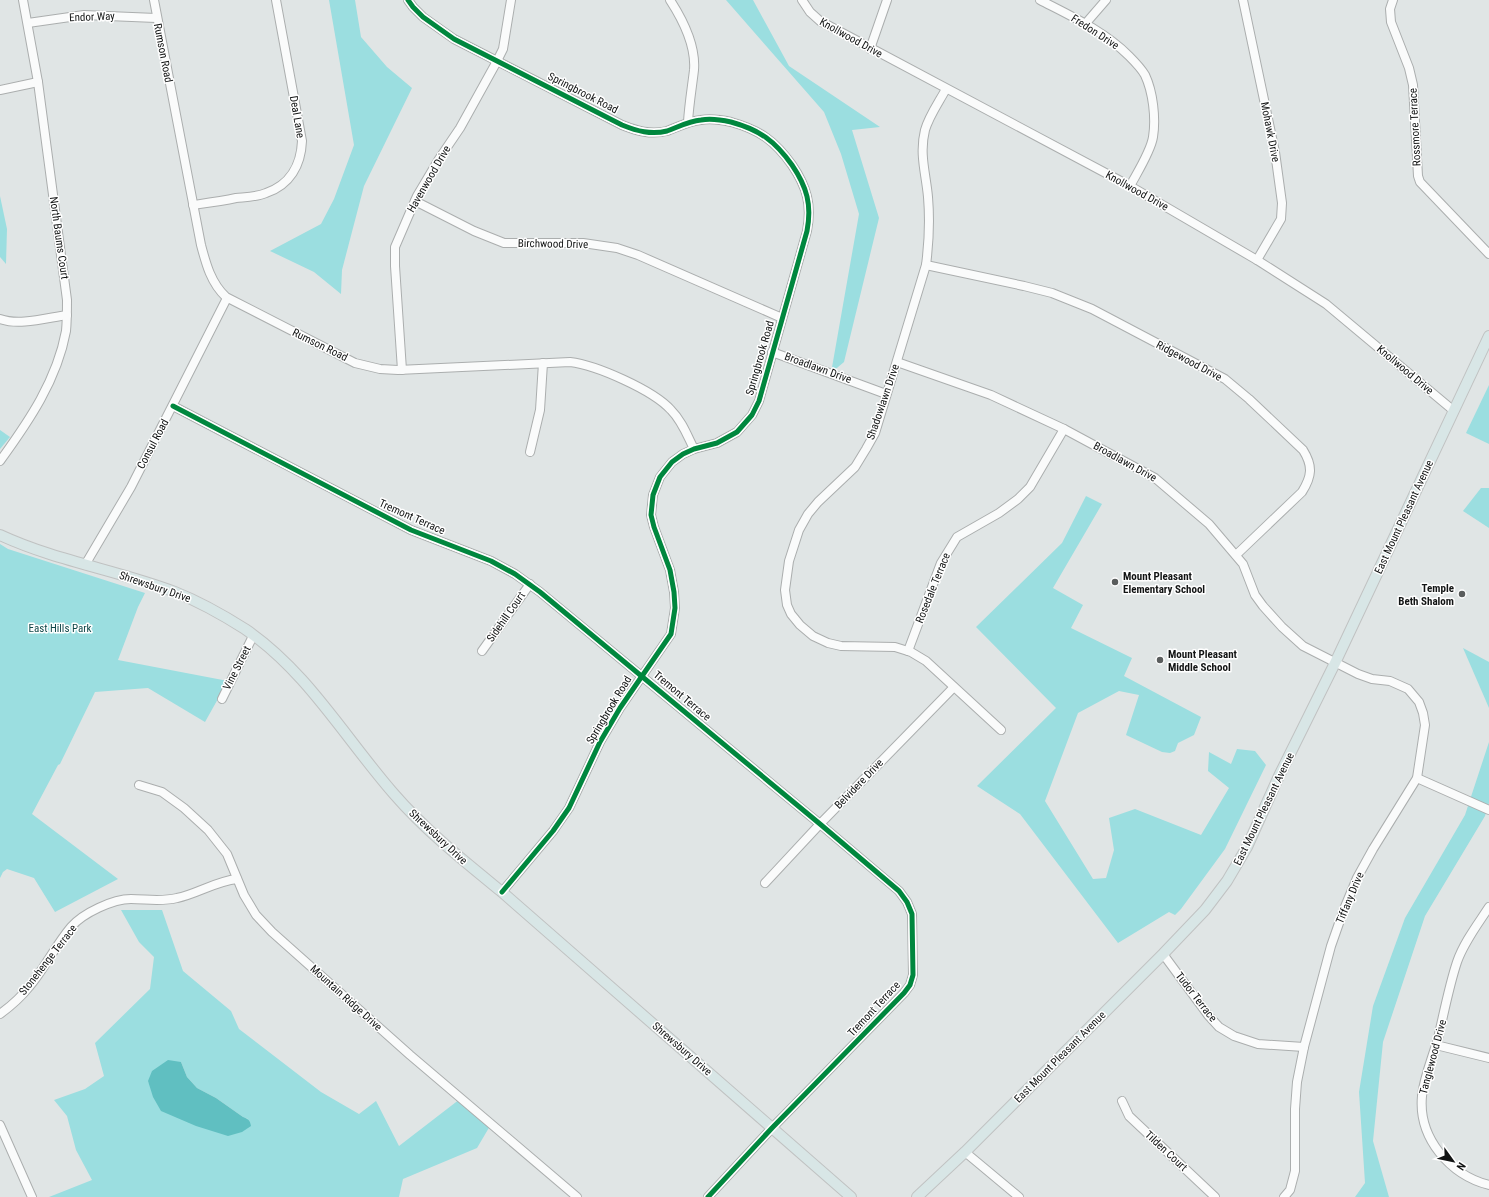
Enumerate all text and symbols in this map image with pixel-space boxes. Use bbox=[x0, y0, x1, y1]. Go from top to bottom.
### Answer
street label: Endor Way bbox=[69, 10, 115, 24]
street label: Fredon Drive bbox=[1069, 12, 1121, 52]
street label: Knollwood Drive bbox=[817, 15, 885, 61]
street label: Rumson Road bbox=[151, 22, 175, 84]
street label: Springbrook Road bbox=[546, 70, 620, 116]
street label: Rossmore Terrace bbox=[1406, 88, 1424, 166]
street label: Deal Lane bbox=[287, 95, 307, 139]
street label: Mohawk Drive bbox=[1258, 101, 1282, 163]
street label: Havenwood Drive bbox=[405, 143, 453, 215]
street label: Knollwood Drive bbox=[1103, 168, 1171, 214]
street label: North Baums Court bbox=[47, 196, 71, 280]
street label: Birchwood Drive bbox=[518, 237, 588, 251]
street label: Springbrook Road bbox=[743, 319, 777, 397]
street label: Rumson Road bbox=[290, 326, 350, 364]
street label: Ridgewood Drive bbox=[1154, 338, 1224, 384]
street label: Knollwood Drive bbox=[1374, 343, 1436, 397]
street label: Broadlawn Drive bbox=[783, 350, 853, 386]
street label: Shadowlawn Drive bbox=[864, 362, 902, 442]
street label: Consul Road bbox=[134, 417, 172, 471]
street label: Broadlawn Drive bbox=[1091, 439, 1159, 485]
street label: East Mount Pleasant Avenue bbox=[1372, 458, 1436, 576]
street label: Tremont Terrace bbox=[377, 497, 447, 537]
street label: Rosedale Terrace bbox=[913, 551, 953, 625]
street label: Shrewsbury Drive bbox=[118, 569, 192, 605]
place label: Mount Pleasant Elementary School bbox=[1123, 570, 1205, 596]
marker: Mount Pleasant Elementary School bbox=[1110, 577, 1120, 587]
place label: Temple Beth Shalom bbox=[1398, 582, 1454, 608]
street label: Sidehill Court bbox=[484, 589, 528, 645]
marker: Temple Beth Shalom bbox=[1457, 589, 1467, 599]
park label: East Hills Park bbox=[28, 622, 92, 635]
street label: Vine Street bbox=[220, 644, 254, 692]
place label: Mount Pleasant Middle School bbox=[1168, 648, 1238, 674]
marker: Mount Pleasant Middle School bbox=[1155, 655, 1165, 665]
street label: Tremont Terrace bbox=[651, 668, 713, 724]
street label: Springbrook Road bbox=[584, 674, 634, 746]
street label: East Mount Pleasant Avenue bbox=[1231, 750, 1297, 868]
street label: Belvidere Drive bbox=[832, 756, 886, 812]
street label: Shrewsbury Drive bbox=[406, 807, 470, 867]
street label: Tiffany Drive bbox=[1333, 870, 1367, 926]
street label: Stonehenge Terrace bbox=[16, 922, 80, 998]
street label: Mountain Ridge Drive bbox=[307, 962, 385, 1034]
street label: Tudor Terrace bbox=[1173, 970, 1219, 1024]
street label: Tremont Terrace bbox=[845, 979, 903, 1039]
street label: East Mount Pleasant Avenue bbox=[1012, 1009, 1108, 1105]
street label: Tanglewood Drive bbox=[1417, 1018, 1449, 1096]
street label: Shrewsbury Drive bbox=[649, 1020, 715, 1078]
street label: Tilden Court bbox=[1142, 1128, 1190, 1174]
north arrow bbox=[1433, 1141, 1473, 1181]
text: N bbox=[1454, 1160, 1468, 1173]

